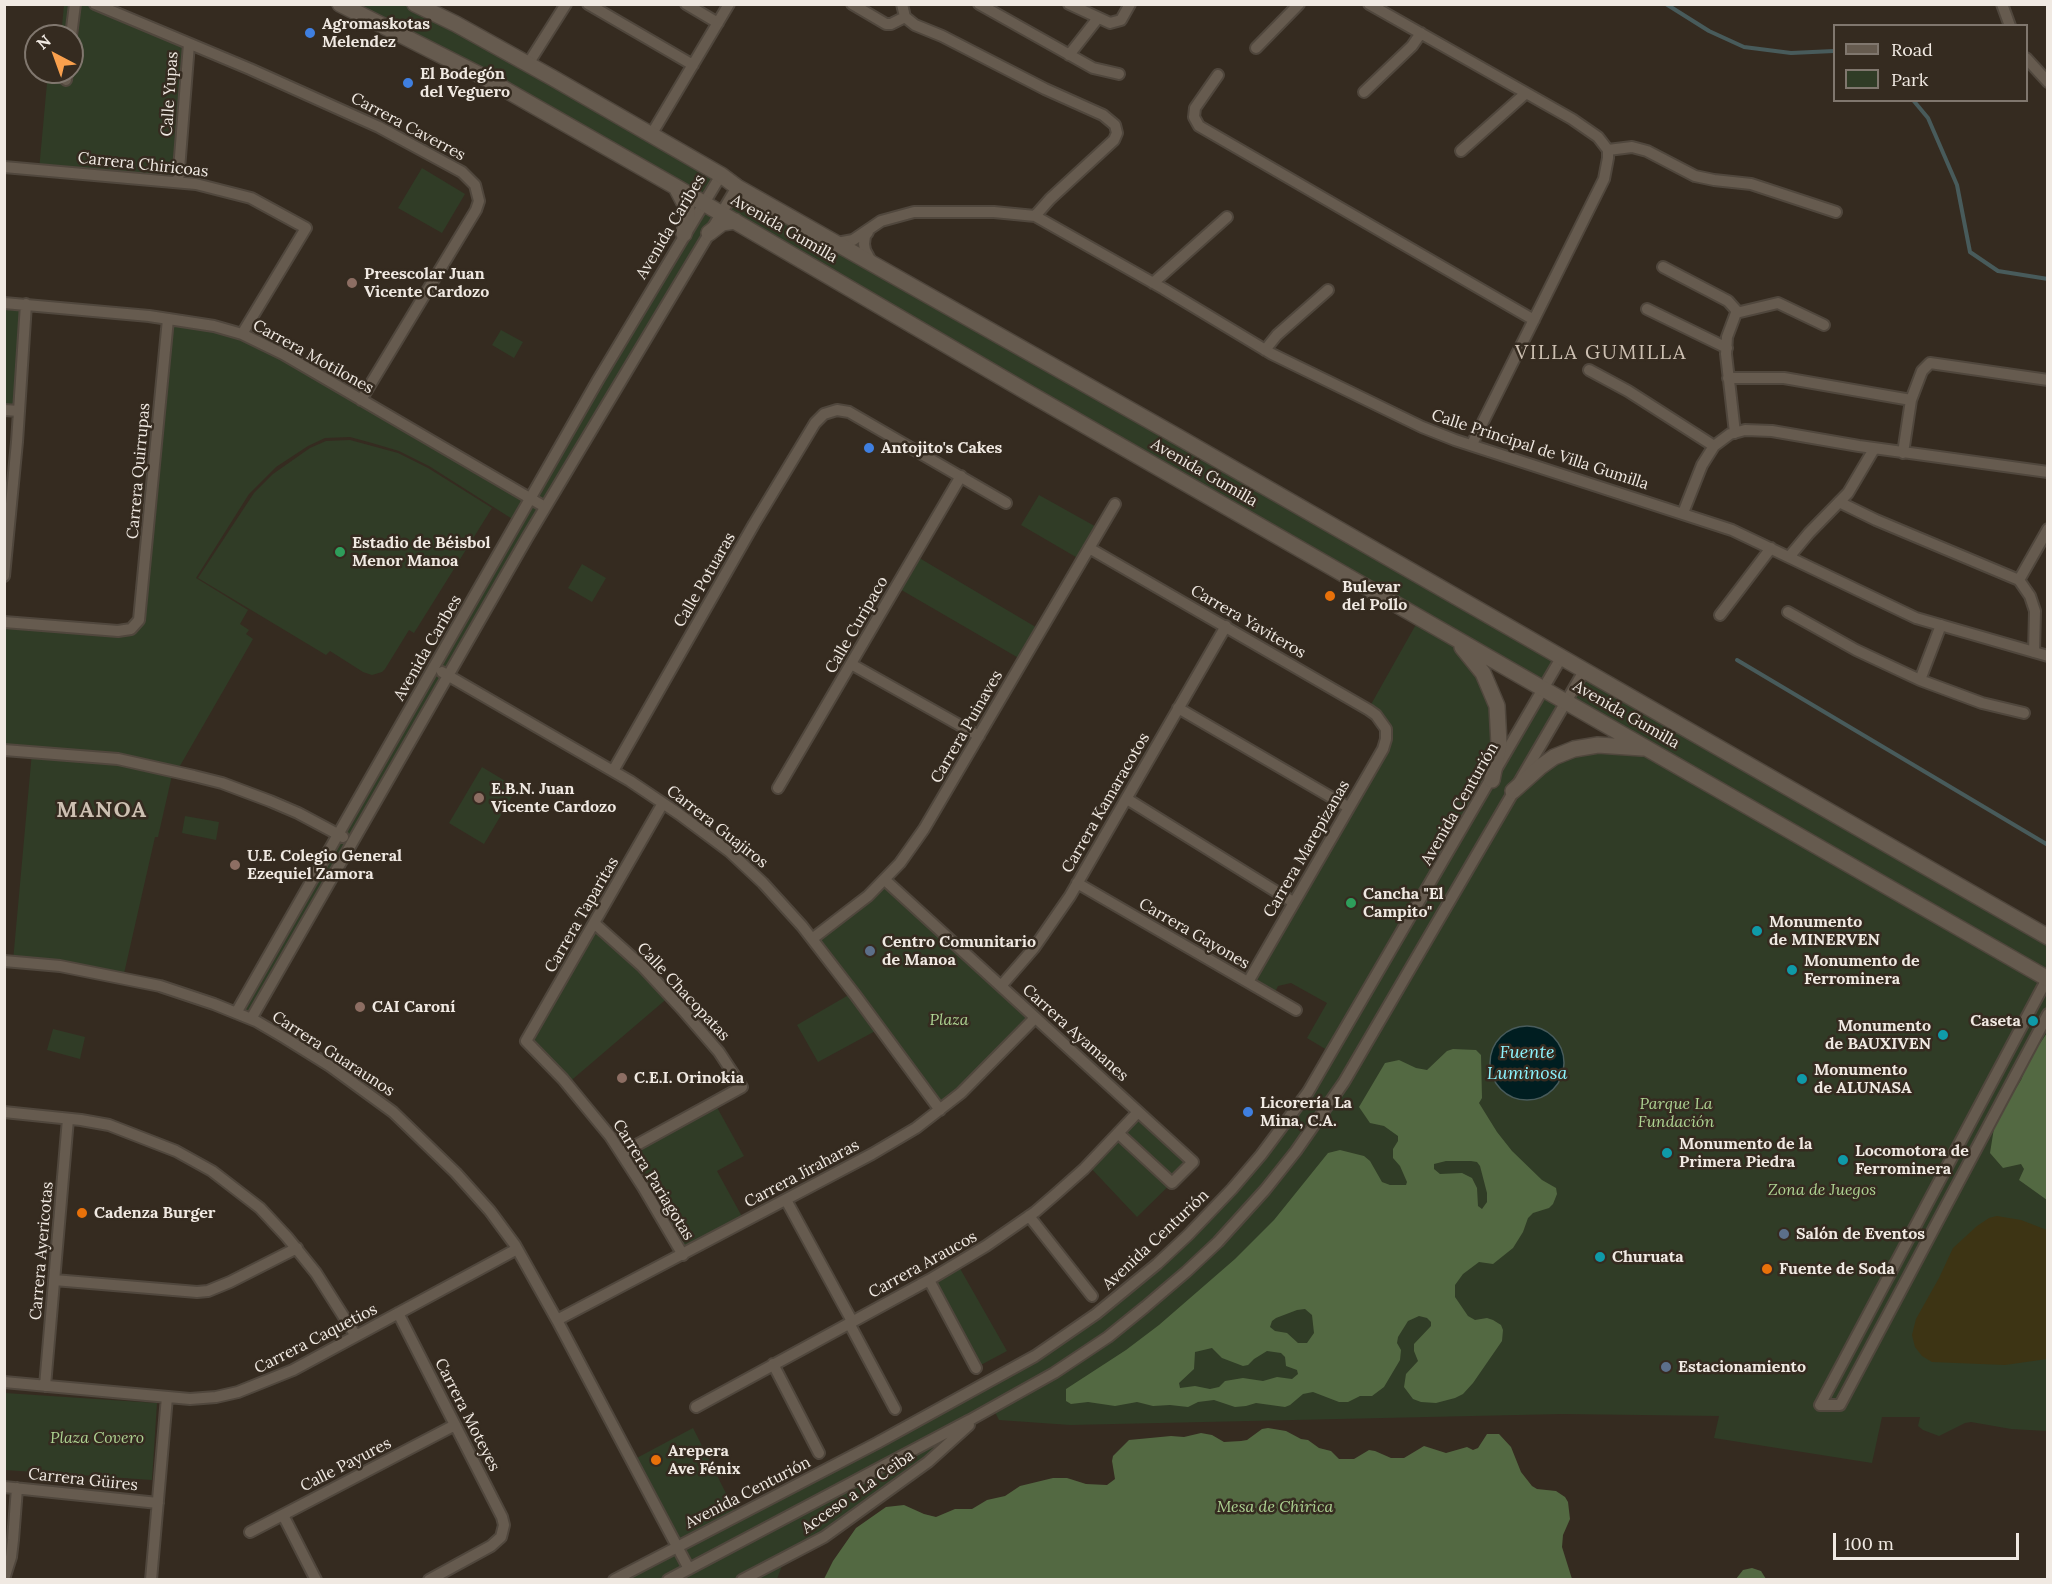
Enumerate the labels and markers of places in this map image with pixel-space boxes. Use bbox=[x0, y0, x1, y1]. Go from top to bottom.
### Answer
place label: Agromaskotas Melendez bbox=[322, 14, 430, 52]
marker: Agromaskotas Melendez bbox=[303, 26, 317, 40]
place label: El Bodegón del Veguero bbox=[420, 64, 510, 102]
marker: El Bodegón del Veguero bbox=[401, 76, 415, 90]
place label: Preescolar Juan Vicente Cardozo bbox=[364, 264, 489, 302]
marker: Preescolar Juan Vicente Cardozo bbox=[345, 276, 359, 290]
place label: Antojito's Cakes bbox=[881, 438, 1002, 458]
marker: Antojito's Cakes bbox=[862, 441, 876, 455]
place label: Estadio de Béisbol Menor Manoa bbox=[352, 533, 490, 571]
marker: Estadio de Béisbol Menor Manoa bbox=[333, 545, 347, 559]
place label: Bulevar del Pollo bbox=[1342, 577, 1407, 615]
marker: Bulevar del Pollo bbox=[1323, 589, 1337, 603]
place label: E.B.N. Juan Vicente Cardozo bbox=[491, 779, 616, 817]
marker: E.B.N. Juan Vicente Cardozo bbox=[472, 791, 486, 805]
place label: U.E. Colegio General Ezequiel Zamora bbox=[247, 846, 402, 884]
marker: U.E. Colegio General Ezequiel Zamora bbox=[228, 858, 242, 872]
place label: Cancha "El Campito" bbox=[1363, 884, 1444, 922]
marker: Cancha "El Campito" bbox=[1344, 896, 1358, 910]
place label: Monumento de MINERVEN bbox=[1769, 912, 1880, 950]
marker: Monumento de MINERVEN bbox=[1750, 924, 1764, 938]
place label: Centro Comunitario de Manoa bbox=[882, 932, 1036, 970]
marker: Centro Comunitario de Manoa bbox=[863, 944, 877, 958]
place label: Monumento de Ferrominera bbox=[1804, 951, 1920, 989]
marker: Monumento de Ferrominera bbox=[1785, 963, 1799, 977]
place label: CAI Caroní bbox=[372, 997, 455, 1017]
marker: CAI Caroní bbox=[353, 1000, 367, 1014]
place label: Caseta bbox=[1970, 1011, 2021, 1031]
marker: Caseta bbox=[2026, 1014, 2040, 1028]
place label: Monumento de BAUXIVEN bbox=[1825, 1016, 1931, 1054]
marker: Monumento de BAUXIVEN bbox=[1936, 1028, 1950, 1042]
place label: Monumento de ALUNASA bbox=[1814, 1060, 1912, 1098]
place label: C.E.I. Orinokia bbox=[634, 1068, 744, 1088]
marker: C.E.I. Orinokia bbox=[615, 1071, 629, 1085]
marker: Monumento de ALUNASA bbox=[1795, 1072, 1809, 1086]
place label: Licorería La Mina, C.A. bbox=[1260, 1093, 1352, 1131]
marker: Licorería La Mina, C.A. bbox=[1241, 1105, 1255, 1119]
place label: Monumento de la Primera Piedra bbox=[1679, 1134, 1812, 1172]
place label: Locomotora de Ferrominera bbox=[1855, 1141, 1969, 1179]
marker: Monumento de la Primera Piedra bbox=[1660, 1146, 1674, 1160]
marker: Locomotora de Ferrominera bbox=[1836, 1153, 1850, 1167]
place label: Cadenza Burger bbox=[94, 1203, 216, 1223]
marker: Cadenza Burger bbox=[75, 1206, 89, 1220]
place label: Salón de Eventos bbox=[1796, 1224, 1925, 1244]
marker: Salón de Eventos bbox=[1777, 1227, 1791, 1241]
place label: Churuata bbox=[1612, 1247, 1684, 1267]
marker: Churuata bbox=[1593, 1250, 1607, 1264]
place label: Fuente de Soda bbox=[1779, 1259, 1895, 1279]
marker: Fuente de Soda bbox=[1760, 1262, 1774, 1276]
place label: Estacionamiento bbox=[1678, 1357, 1806, 1377]
marker: Estacionamiento bbox=[1659, 1360, 1673, 1374]
place label: Arepera Ave Fénix bbox=[668, 1441, 740, 1479]
marker: Arepera Ave Fénix bbox=[649, 1453, 663, 1467]

